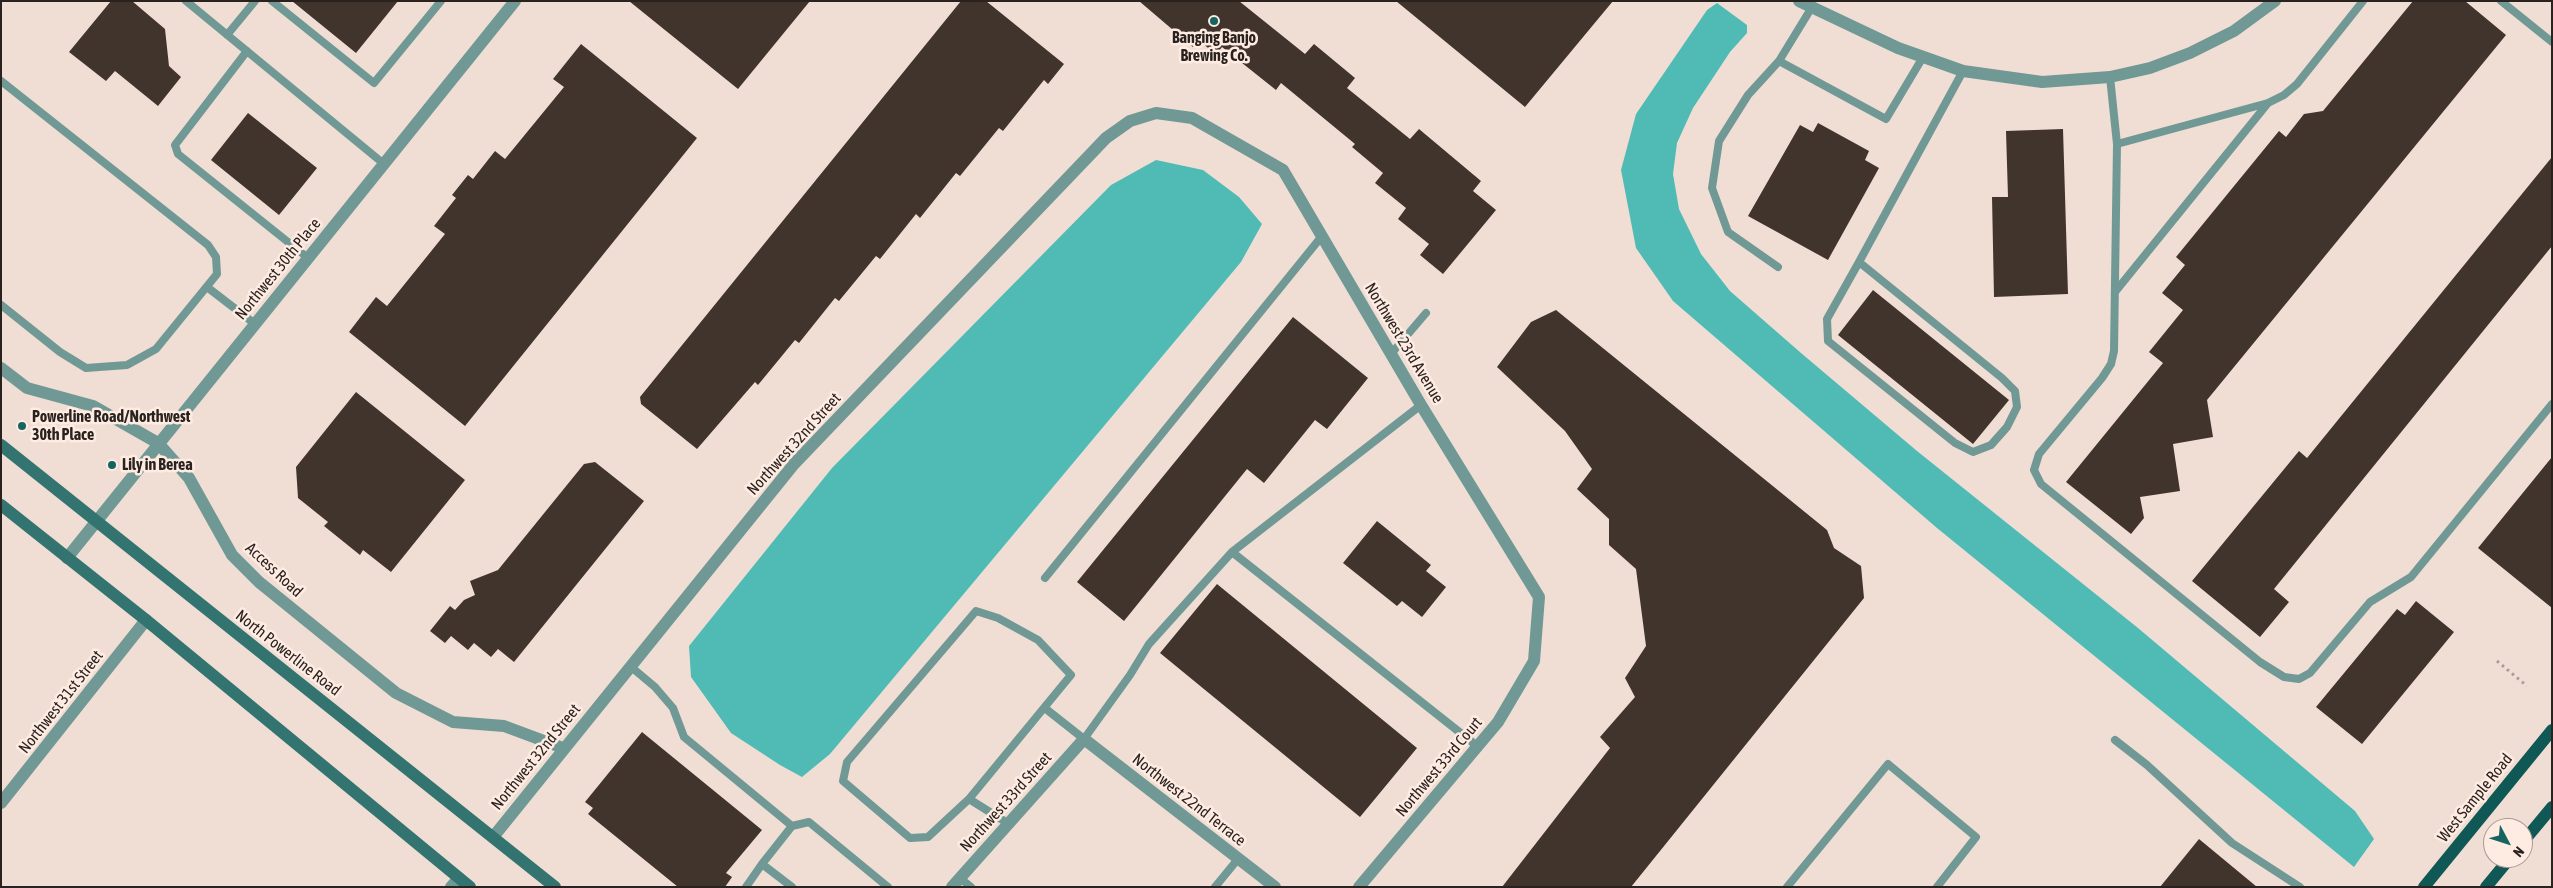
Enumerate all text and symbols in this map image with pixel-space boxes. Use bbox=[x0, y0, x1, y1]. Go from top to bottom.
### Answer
marker: Banging Banjo Brewing Co. bbox=[1208, 15, 1220, 27]
place label: Banging Banjo Brewing Co. bbox=[1172, 28, 1256, 66]
street label: Northwest 30th Place bbox=[231, 214, 325, 324]
street label: Northwest 23rd Avenue bbox=[1361, 279, 1447, 407]
street label: Northwest 32nd Street bbox=[743, 389, 845, 499]
place label: Powerline Road/Northwest 30th Place bbox=[32, 407, 190, 445]
marker: Powerline Road/Northwest 30th Place bbox=[16, 420, 28, 432]
place label: Lily in Berea bbox=[122, 455, 193, 475]
marker: Lily in Berea bbox=[106, 459, 118, 471]
street label: Access Road bbox=[241, 539, 307, 601]
street label: North Powerline Road bbox=[232, 606, 344, 700]
street label: Northwest 31st Street bbox=[15, 647, 107, 757]
street label: Northwest 32nd Street bbox=[487, 700, 585, 814]
street label: Northwest 33rd Court bbox=[1392, 713, 1486, 821]
street label: Northwest 33rd Street bbox=[956, 748, 1056, 856]
street label: Northwest 22nd Terrace bbox=[1128, 750, 1250, 850]
street label: West Sample Road bbox=[2434, 750, 2516, 846]
north arrow bbox=[2483, 818, 2533, 868]
text: N bbox=[2510, 844, 2528, 860]

